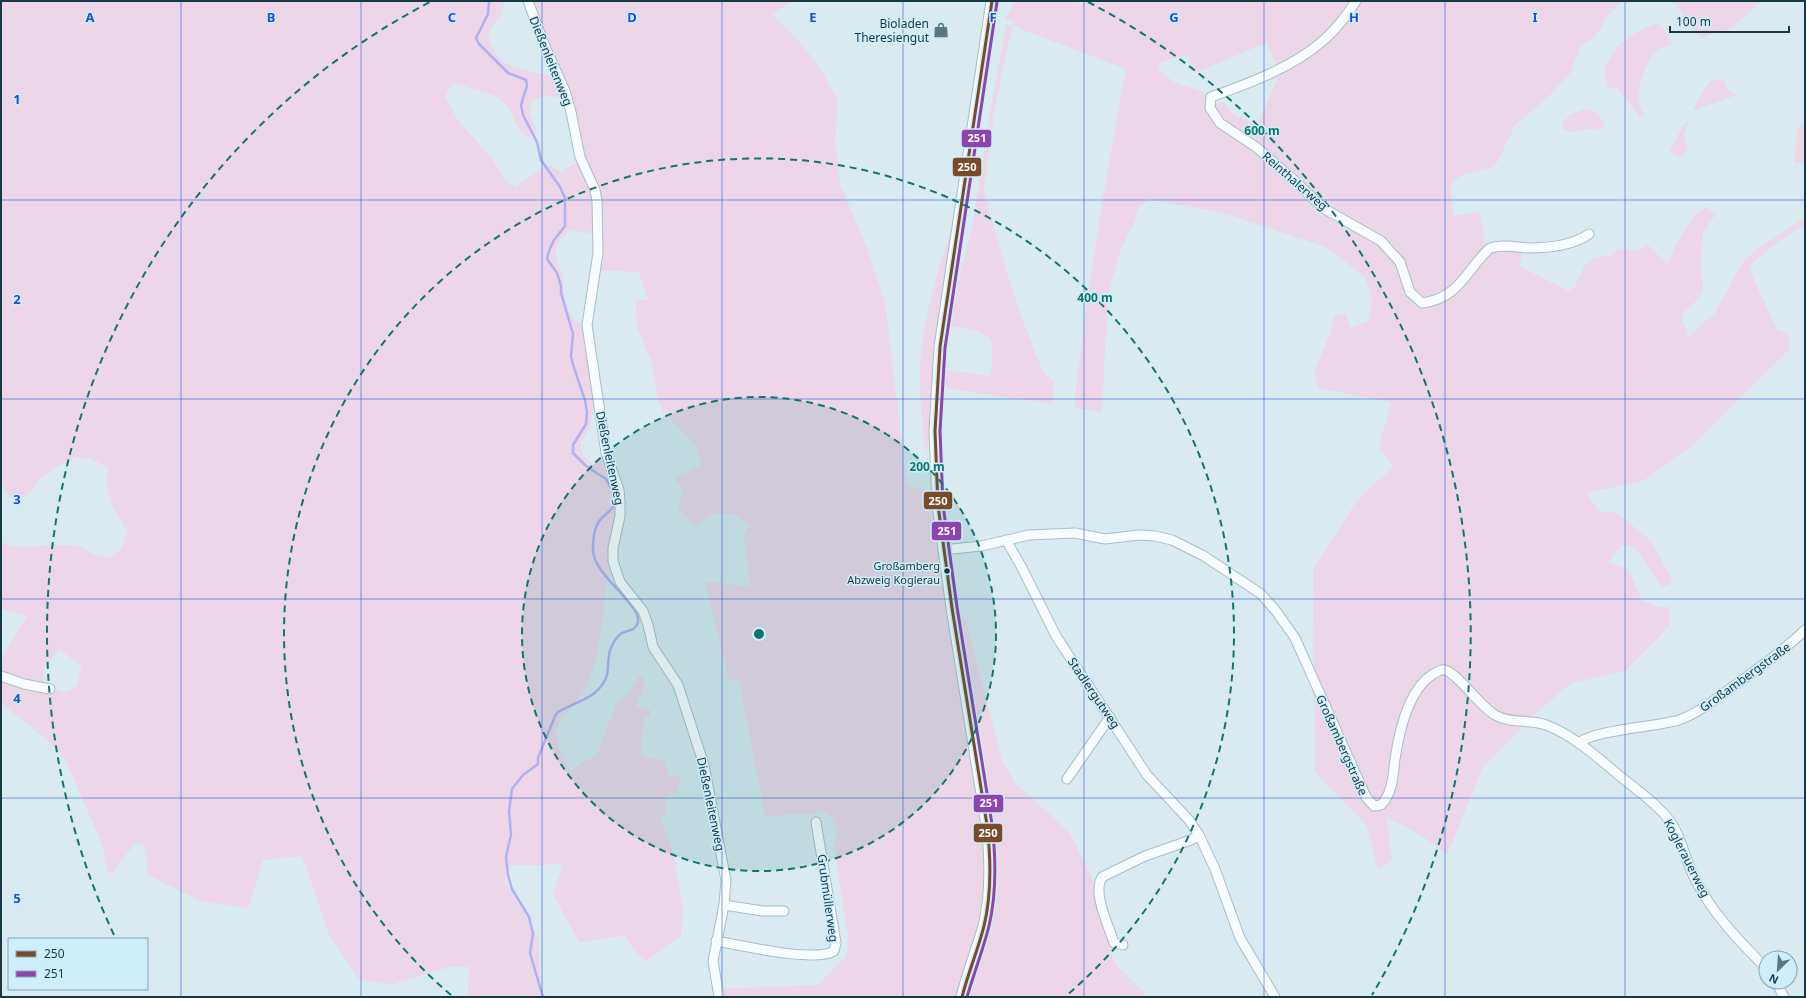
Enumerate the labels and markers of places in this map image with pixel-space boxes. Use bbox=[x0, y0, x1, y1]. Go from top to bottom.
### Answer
place label: Bioladen Theresiengut bbox=[855, 15, 930, 46]
shop icon: Bioladen Theresiengut bbox=[932, 21, 950, 39]
place label: Großamberg Abzweig Koglerau bbox=[847, 558, 940, 587]
marker: Großamberg Abzweig Koglerau bbox=[942, 566, 952, 576]
centre of rings bbox=[752, 627, 766, 641]

